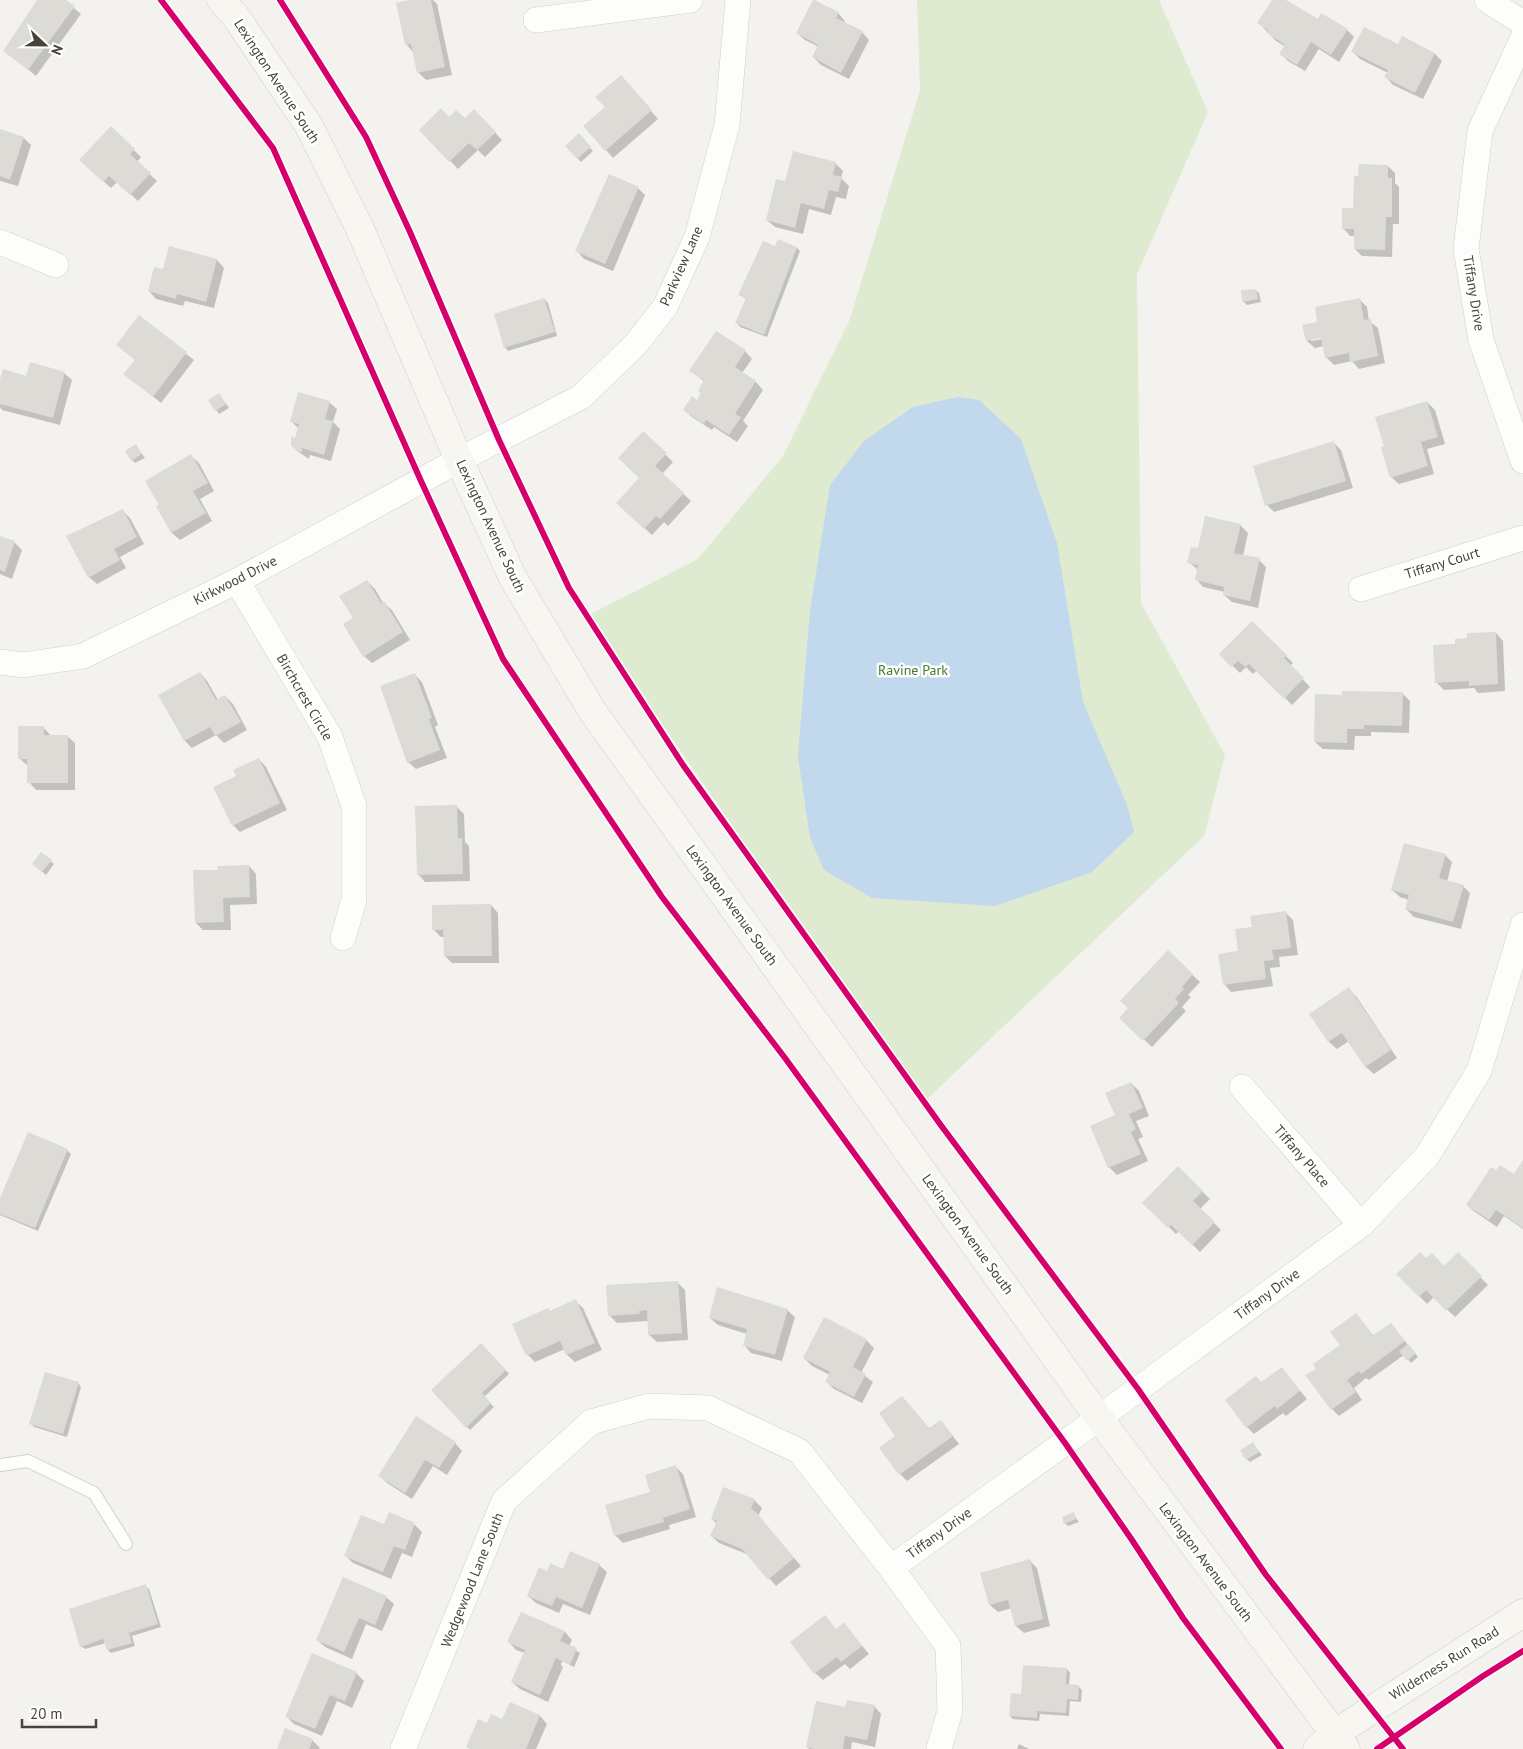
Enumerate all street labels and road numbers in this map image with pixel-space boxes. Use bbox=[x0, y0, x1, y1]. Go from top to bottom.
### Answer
street label: Lexington Avenue South bbox=[230, 15, 324, 147]
street label: Parkview Lane bbox=[655, 223, 707, 309]
street label: Tiffany Drive bbox=[1459, 254, 1489, 332]
street label: Lexington Avenue South bbox=[452, 457, 530, 595]
street label: Tiffany Court bbox=[1402, 543, 1482, 583]
street label: Kirkwood Drive bbox=[190, 551, 280, 609]
street label: Birchcrest Circle bbox=[273, 650, 337, 744]
street label: Lexington Avenue South bbox=[682, 841, 782, 969]
street label: Tiffany Place bbox=[1270, 1121, 1334, 1191]
street label: Lexington Avenue South bbox=[918, 1170, 1018, 1298]
street label: Tiffany Drive bbox=[1231, 1264, 1303, 1324]
street label: Lexington Avenue South bbox=[1155, 1499, 1257, 1625]
street label: Tiffany Drive bbox=[903, 1503, 975, 1563]
street label: Wedgewood Lane South bbox=[437, 1510, 507, 1650]
street label: Wilderness Run Road bbox=[1386, 1622, 1502, 1704]

